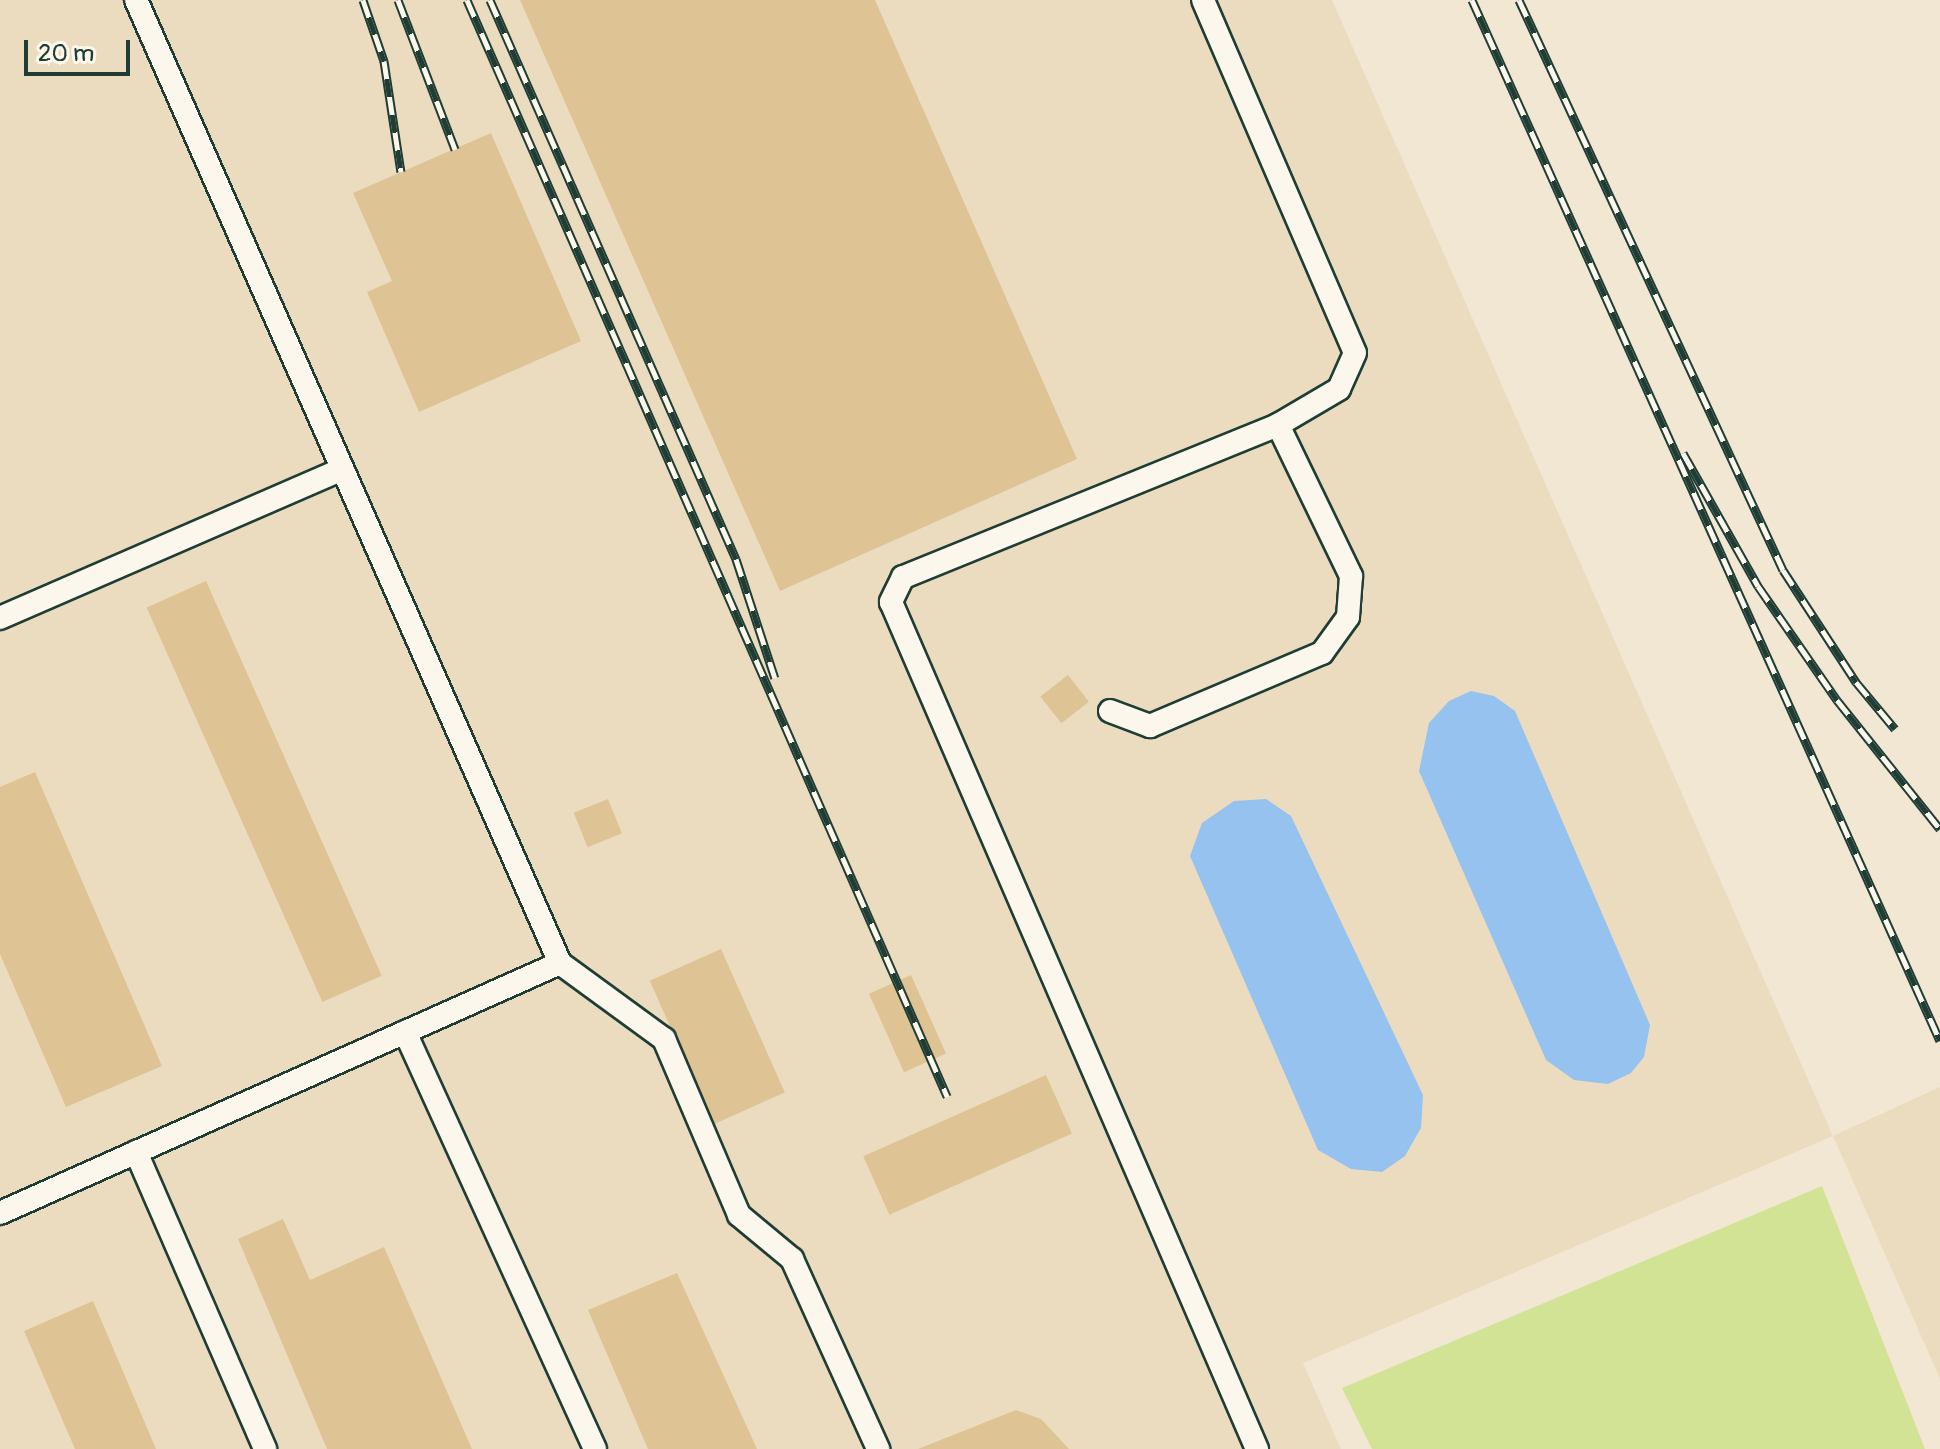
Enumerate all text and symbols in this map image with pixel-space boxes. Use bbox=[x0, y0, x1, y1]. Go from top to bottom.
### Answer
scale bar bbox=[28, 24, 134, 74]
text: 20 m bbox=[38, 39, 94, 68]

